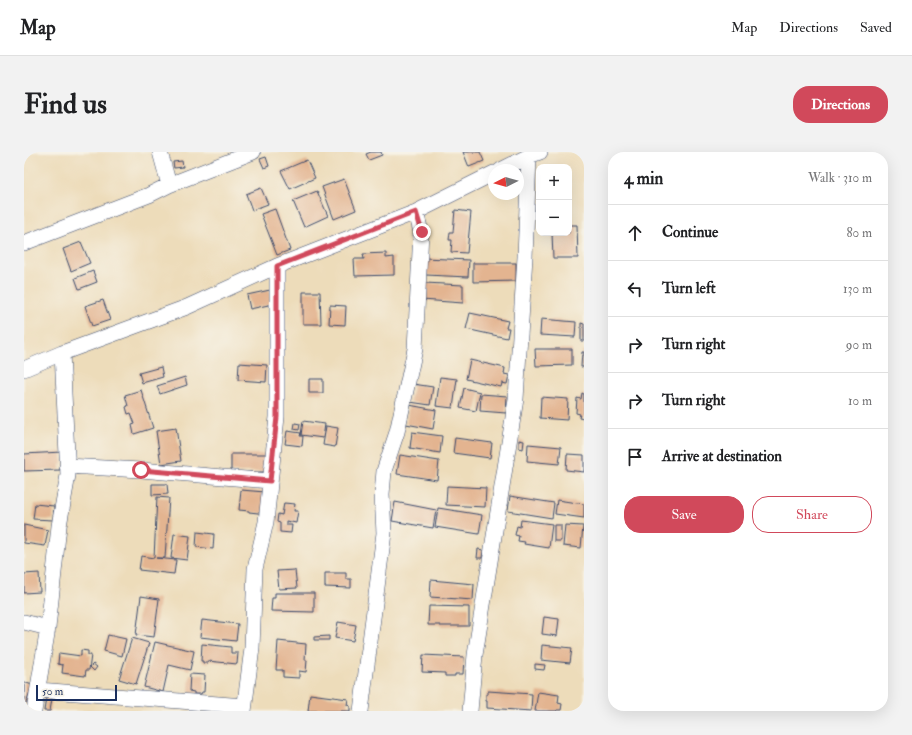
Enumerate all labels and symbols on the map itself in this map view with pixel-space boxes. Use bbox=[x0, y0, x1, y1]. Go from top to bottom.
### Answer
north arrow bbox=[488, 164, 524, 200]
route end bbox=[413, 223, 431, 241]
route start bbox=[132, 461, 150, 479]
scale bar bbox=[36, 683, 117, 702]

